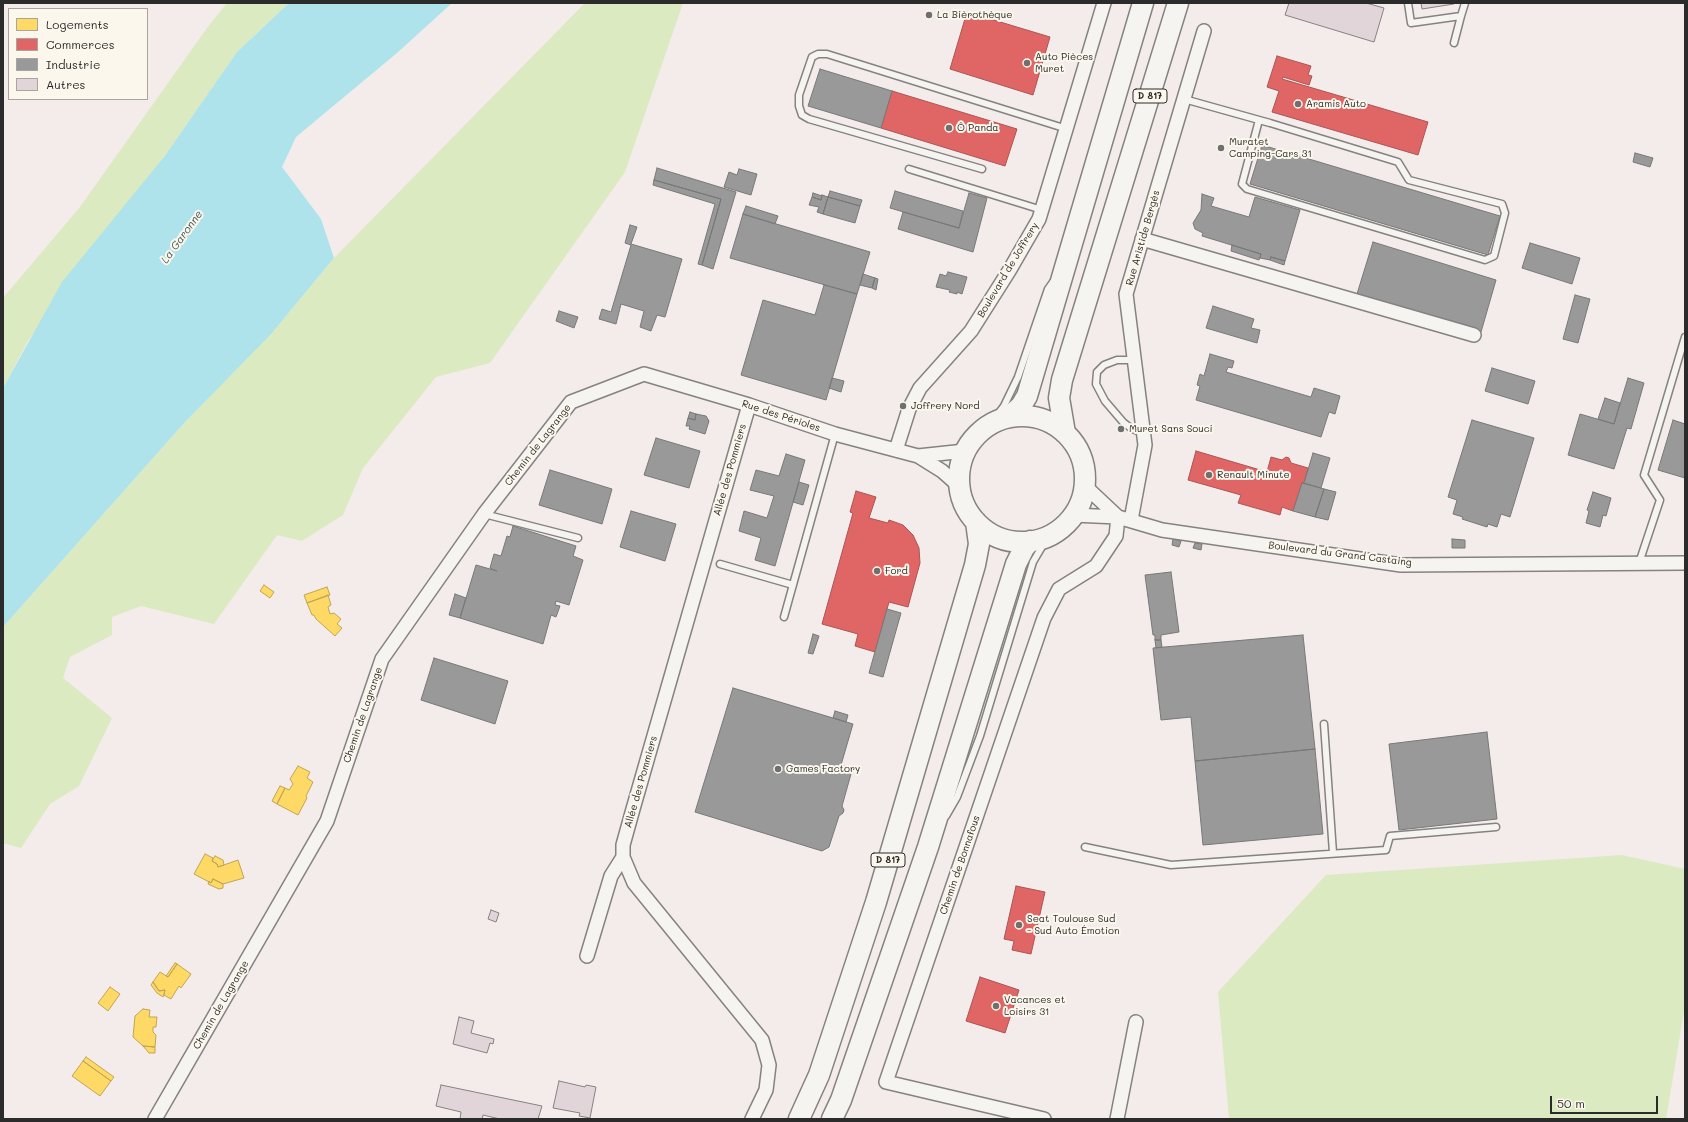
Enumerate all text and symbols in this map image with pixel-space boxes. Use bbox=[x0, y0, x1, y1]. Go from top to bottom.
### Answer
legend bbox=[8, 8, 148, 100]
place label: La Bièrothèque bbox=[937, 9, 1012, 21]
marker: La Bièrothèque bbox=[924, 10, 934, 20]
text: Logements bbox=[46, 16, 109, 32]
text: Commerces bbox=[46, 36, 115, 52]
place label: Auto Pièces Muret bbox=[1035, 51, 1093, 74]
text: Industrie bbox=[46, 56, 100, 72]
marker: Auto Pièces Muret bbox=[1022, 58, 1032, 68]
text: Autres bbox=[46, 76, 85, 92]
road number: D 817 bbox=[1133, 89, 1167, 103]
place label: Aramis Auto bbox=[1306, 98, 1366, 110]
marker: Aramis Auto bbox=[1293, 99, 1303, 109]
place label: Ô Panda bbox=[957, 122, 999, 134]
marker: Ô Panda bbox=[944, 123, 954, 133]
place label: Muratet Camping-Cars 31 bbox=[1229, 136, 1312, 160]
marker: Muratet Camping-Cars 31 bbox=[1216, 143, 1226, 153]
street label: Rue Aristide Bergès bbox=[1124, 189, 1162, 287]
water label: La Garonne bbox=[158, 208, 206, 266]
street label: Boulevard de Joffrery bbox=[975, 220, 1041, 320]
street label: Rue des Périoles bbox=[740, 398, 822, 434]
place label: Joffrery Nord bbox=[911, 400, 980, 412]
marker: Joffrery Nord bbox=[898, 401, 908, 411]
street label: Chemin de Lagrange bbox=[502, 402, 574, 488]
street label: Allée des Pommiers bbox=[711, 423, 749, 517]
place label: Muret Sans Souci bbox=[1129, 423, 1213, 435]
marker: Muret Sans Souci bbox=[1116, 424, 1126, 434]
place label: Renault Minute bbox=[1217, 469, 1290, 481]
marker: Renault Minute bbox=[1204, 470, 1214, 480]
street label: Boulevard du Grand Castaing bbox=[1268, 539, 1412, 569]
place label: Ford bbox=[885, 565, 908, 577]
marker: Ford bbox=[872, 566, 882, 576]
street label: Chemin de Lagrange bbox=[341, 666, 385, 764]
street label: Allée des Pommiers bbox=[622, 735, 660, 829]
place label: Games Factory bbox=[786, 763, 860, 775]
marker: Games Factory bbox=[773, 764, 783, 774]
street label: Chemin de Bonnafous bbox=[937, 814, 983, 916]
road number: D 817 bbox=[871, 853, 905, 867]
place label: Seat Toulouse Sud - Sud Auto Émotion bbox=[1027, 913, 1120, 936]
marker: Seat Toulouse Sud - Sud Auto Émotion bbox=[1014, 920, 1024, 930]
street label: Chemin de Lagrange bbox=[191, 958, 251, 1052]
place label: Vacances et Loisirs 31 bbox=[1004, 994, 1065, 1018]
marker: Vacances et Loisirs 31 bbox=[991, 1001, 1001, 1011]
scale bar bbox=[1552, 1088, 1660, 1114]
text: 50 m bbox=[1557, 1095, 1585, 1111]

